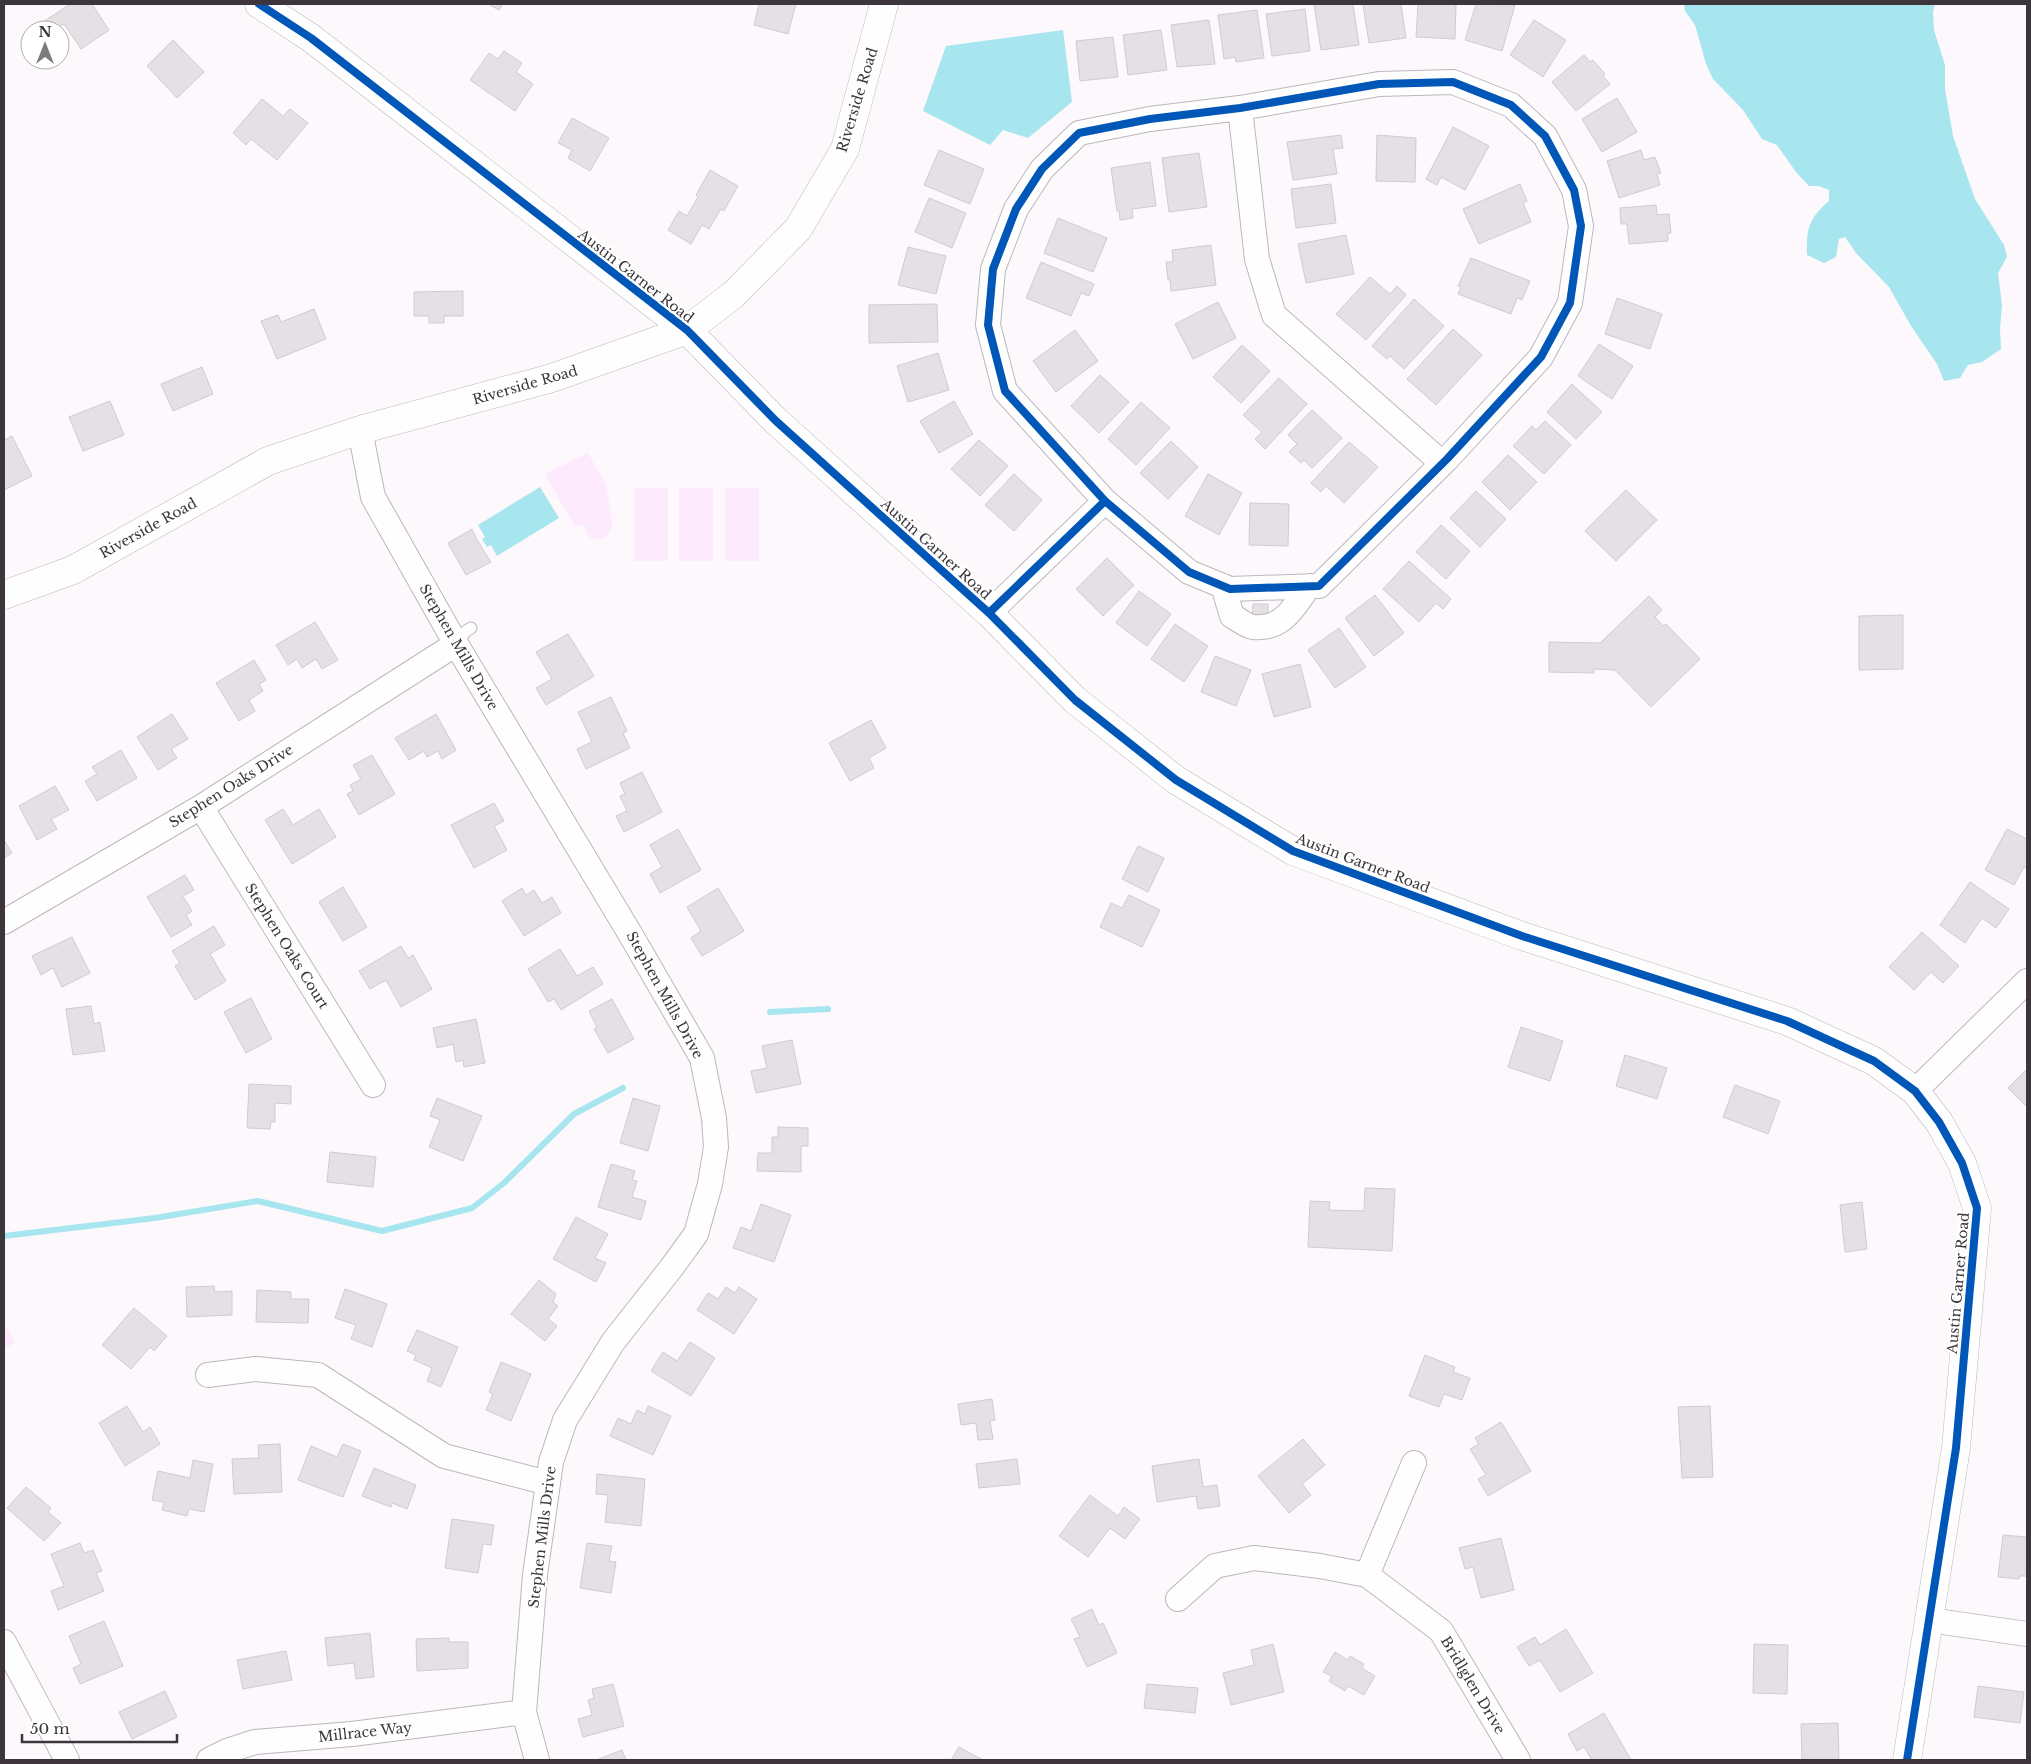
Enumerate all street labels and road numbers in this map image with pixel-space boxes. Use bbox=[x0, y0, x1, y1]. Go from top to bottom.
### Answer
street label: Riverside Road bbox=[833, 45, 882, 155]
street label: Austin Garner Road bbox=[574, 225, 698, 327]
street label: Riverside Road bbox=[470, 361, 580, 409]
street label: Riverside Road bbox=[96, 494, 200, 562]
street label: Austin Garner Road bbox=[876, 494, 995, 604]
street label: Stephen Mills Drive bbox=[416, 581, 502, 713]
street label: Stephen Oaks Drive bbox=[166, 740, 296, 832]
street label: Austin Garner Road bbox=[1293, 829, 1433, 897]
street label: Stephen Oaks Court bbox=[241, 880, 333, 1013]
street label: Stephen Mills Drive bbox=[623, 928, 707, 1062]
street label: Austin Garner Road bbox=[1943, 1211, 1973, 1355]
street label: Stephen Mills Drive bbox=[524, 1465, 560, 1609]
street label: Bridlglen Drive bbox=[1437, 1633, 1509, 1737]
street label: Millrace Way bbox=[317, 1718, 413, 1746]

